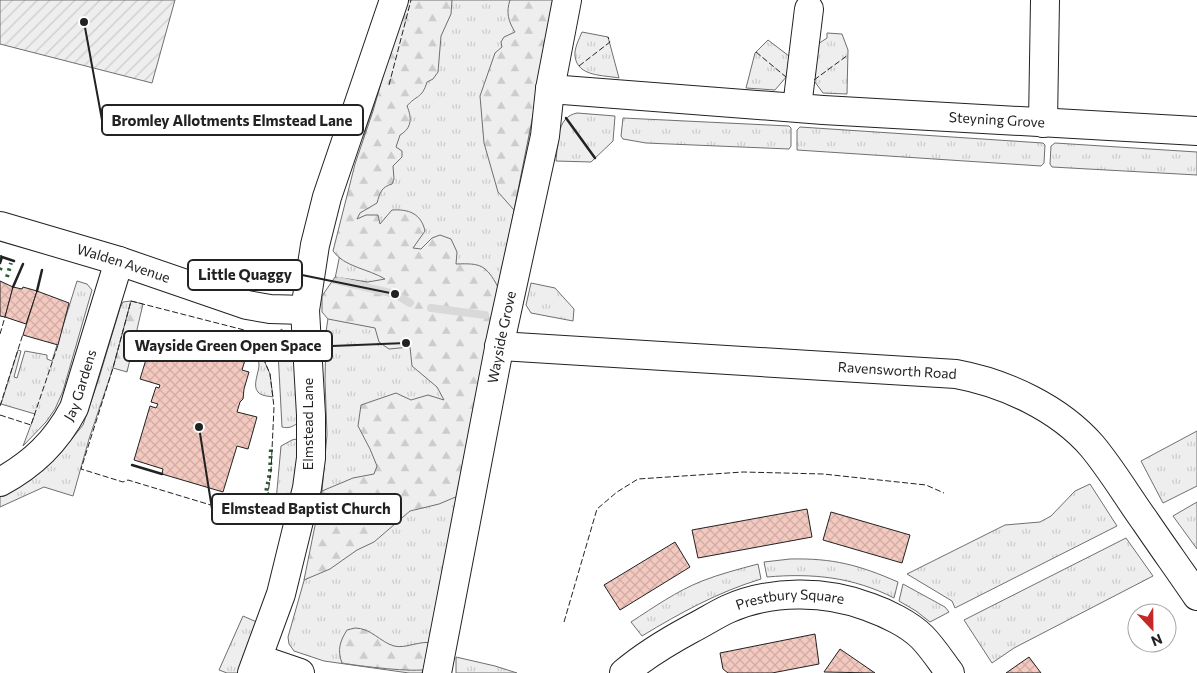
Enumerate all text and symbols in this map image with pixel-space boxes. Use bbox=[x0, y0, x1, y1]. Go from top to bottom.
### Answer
callout: Bromley Allotments Elmstead Lane bbox=[102, 105, 363, 135]
street label: Steyning Grove bbox=[948, 108, 1045, 130]
text: Bromley Allotments Elmstead Lane bbox=[112, 111, 352, 129]
street label: Walden Avenue bbox=[75, 240, 173, 286]
callout: Little Quaggy bbox=[188, 260, 302, 290]
text: Little Quaggy bbox=[198, 265, 293, 283]
street label: Wayside Grove bbox=[484, 289, 519, 385]
callout: Wayside Green Open Space bbox=[124, 331, 332, 361]
text: Wayside Green Open Space bbox=[134, 336, 322, 354]
street label: Jay Gardens bbox=[60, 347, 99, 424]
street label: Ravensworth Road bbox=[837, 358, 957, 382]
street label: Elmstead Lane bbox=[299, 378, 316, 470]
callout: Elmstead Baptist Church bbox=[212, 494, 401, 524]
text: Elmstead Baptist Church bbox=[221, 499, 391, 517]
street label: Prestbury Square bbox=[733, 585, 846, 613]
north arrow bbox=[1127, 603, 1177, 653]
text: N bbox=[1149, 631, 1165, 650]

